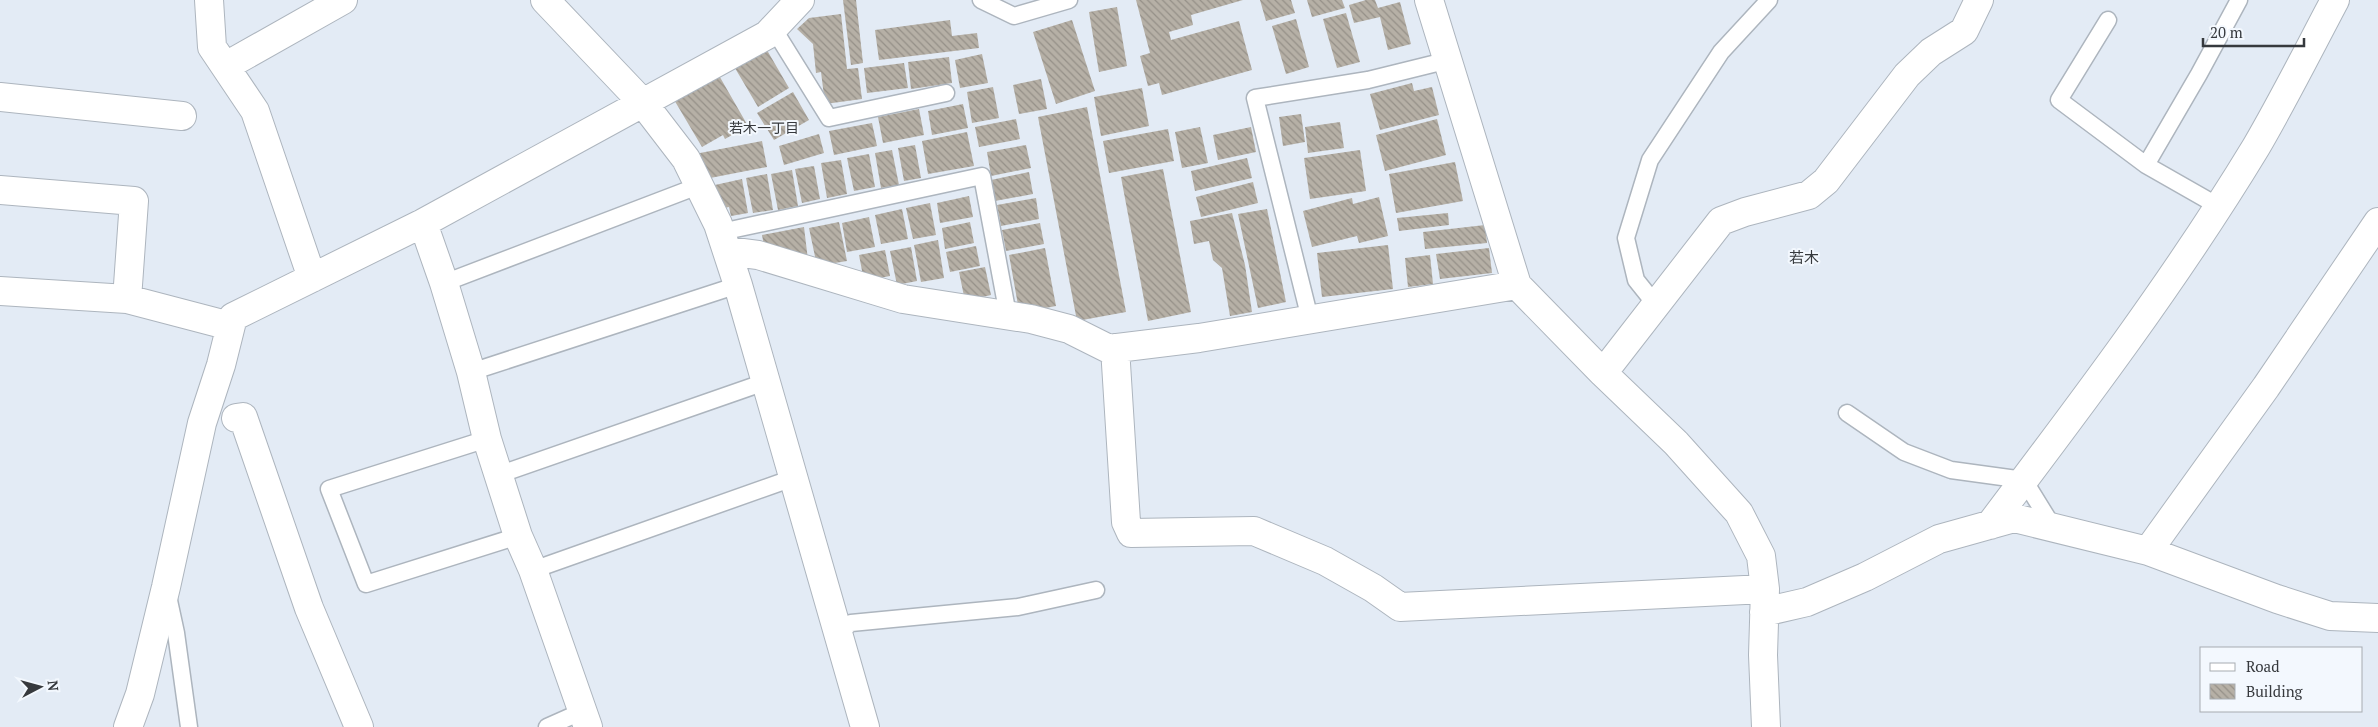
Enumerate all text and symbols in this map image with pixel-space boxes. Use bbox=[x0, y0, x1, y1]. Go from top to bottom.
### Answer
scale bar bbox=[2203, 15, 2304, 47]
text: 20 m bbox=[2210, 22, 2243, 42]
district label: 若木一丁目 bbox=[729, 118, 799, 137]
district label: 若木 bbox=[1789, 247, 1819, 267]
legend bbox=[2200, 647, 2363, 712]
text: Road bbox=[2246, 656, 2279, 676]
north arrow bbox=[15, 662, 65, 712]
text: N bbox=[43, 679, 63, 692]
text: Building bbox=[2246, 681, 2304, 701]

